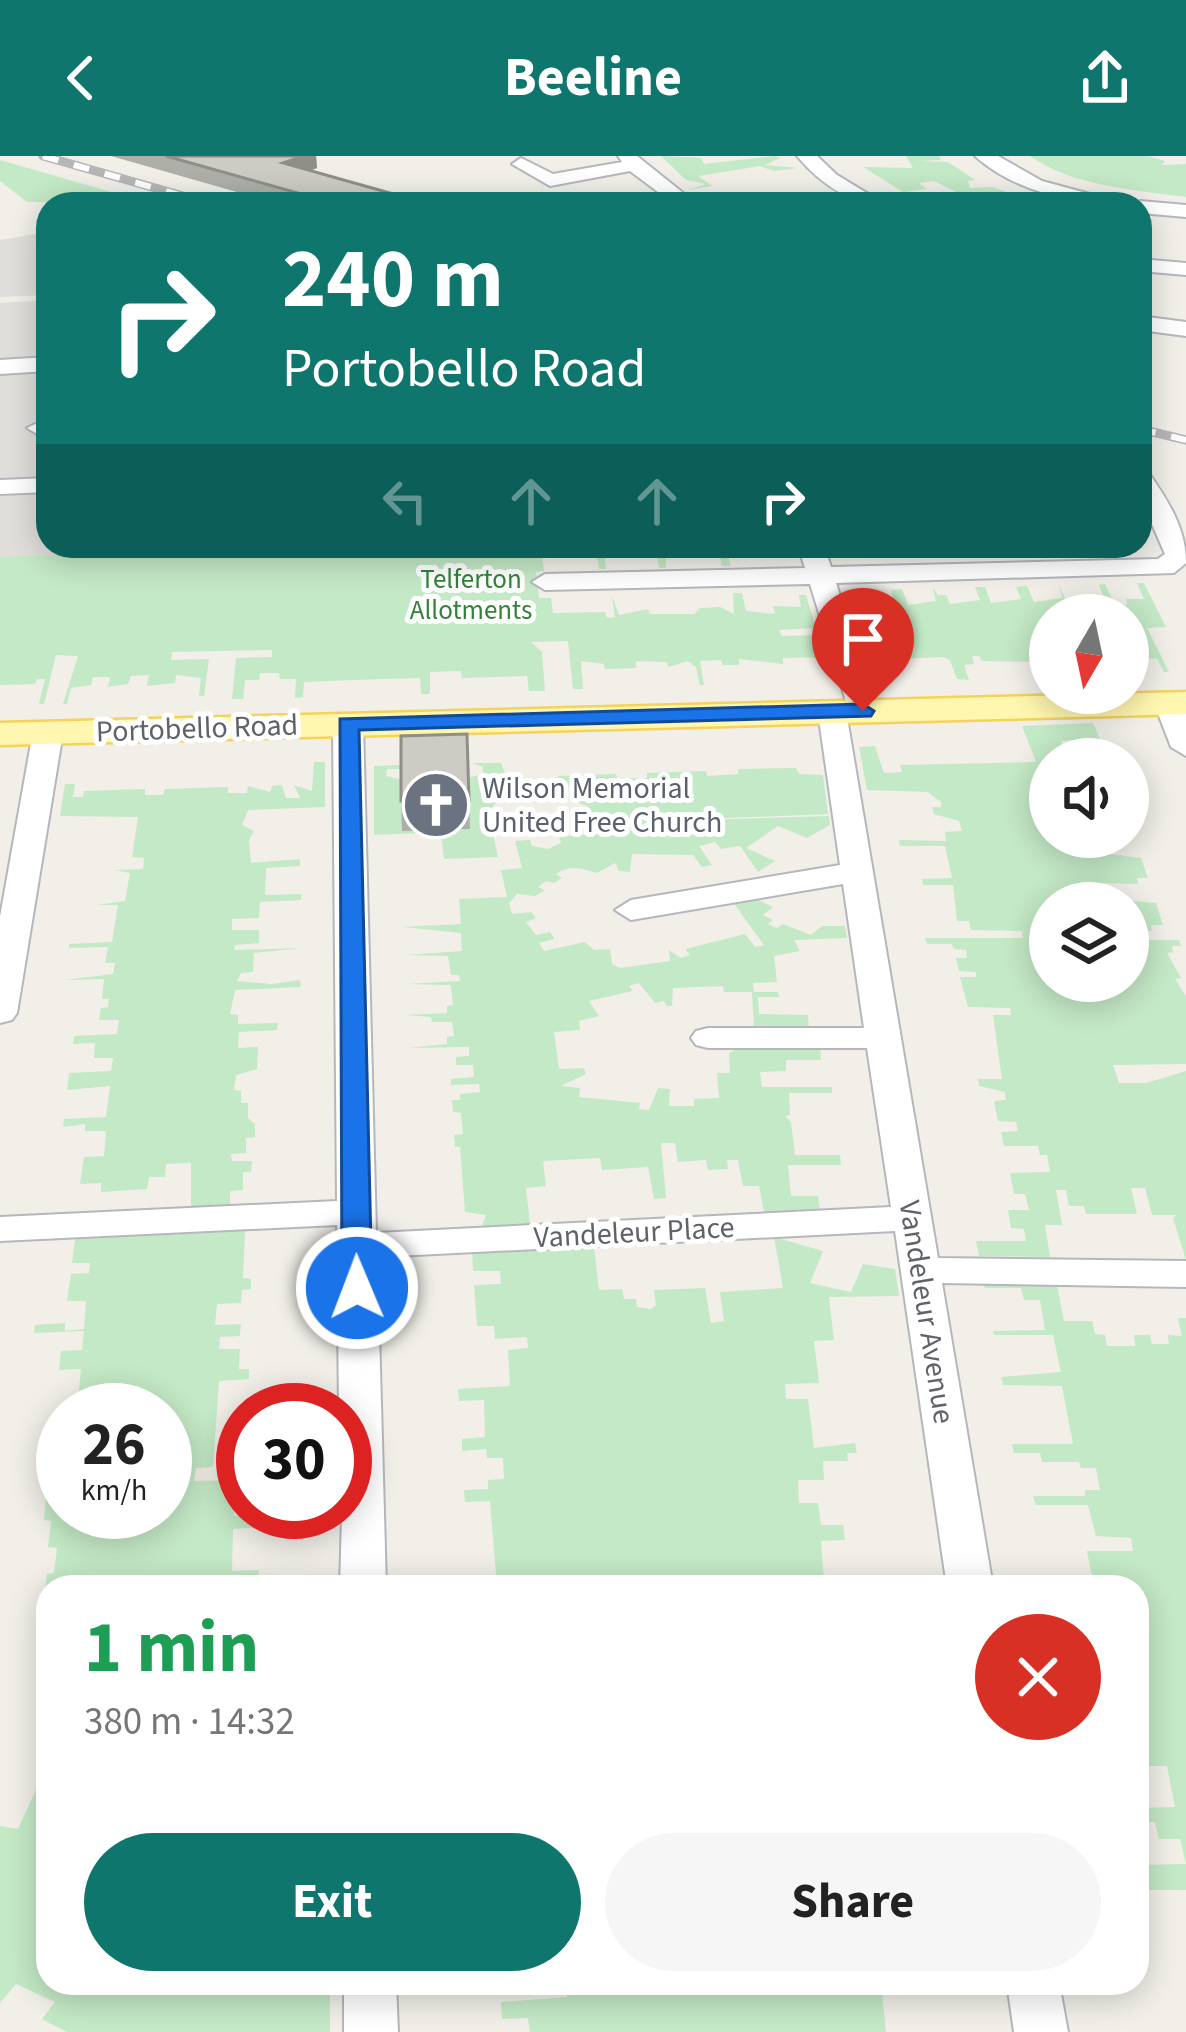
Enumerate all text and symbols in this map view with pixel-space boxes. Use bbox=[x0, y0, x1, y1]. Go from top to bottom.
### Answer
text: Beeline bbox=[504, 40, 682, 117]
icon: back bbox=[48, 45, 114, 111]
icon: share bbox=[1072, 45, 1138, 111]
text: 240 m bbox=[282, 220, 504, 340]
icon: right bbox=[84, 240, 240, 396]
text: Portobello Road bbox=[282, 331, 646, 408]
icon: left bbox=[372, 468, 438, 534]
icon: ahead bbox=[498, 468, 564, 534]
icon: ahead bbox=[624, 468, 690, 534]
icon: right bbox=[750, 468, 816, 534]
park label: Telferton Allotments bbox=[410, 560, 532, 630]
pin bbox=[812, 588, 914, 711]
north arrow bbox=[1029, 594, 1149, 714]
map controls bbox=[1029, 594, 1149, 1002]
icon: arrive bbox=[830, 606, 896, 672]
street label: Portobello Road bbox=[95, 703, 299, 754]
button: sound bbox=[1029, 738, 1149, 858]
place label: Wilson Memorial United Free Church bbox=[482, 767, 722, 844]
church icon: Wilson Memorial United Free Church bbox=[401, 770, 471, 840]
button: layers bbox=[1029, 882, 1149, 1002]
street label: Vandeleur Avenue bbox=[888, 1197, 965, 1427]
street label: Vandeleur Place bbox=[533, 1206, 735, 1259]
position arrow bbox=[294, 1225, 420, 1351]
speed limit sign: 30 bbox=[216, 1383, 372, 1539]
text: 26 bbox=[82, 1403, 146, 1488]
text: km/h bbox=[81, 1469, 147, 1512]
text: 1 min bbox=[84, 1597, 259, 1700]
button: close bbox=[975, 1614, 1101, 1740]
text: 380 m · 14:32 bbox=[84, 1694, 295, 1750]
button: Exit bbox=[84, 1833, 581, 1971]
button: Share bbox=[605, 1833, 1101, 1971]

